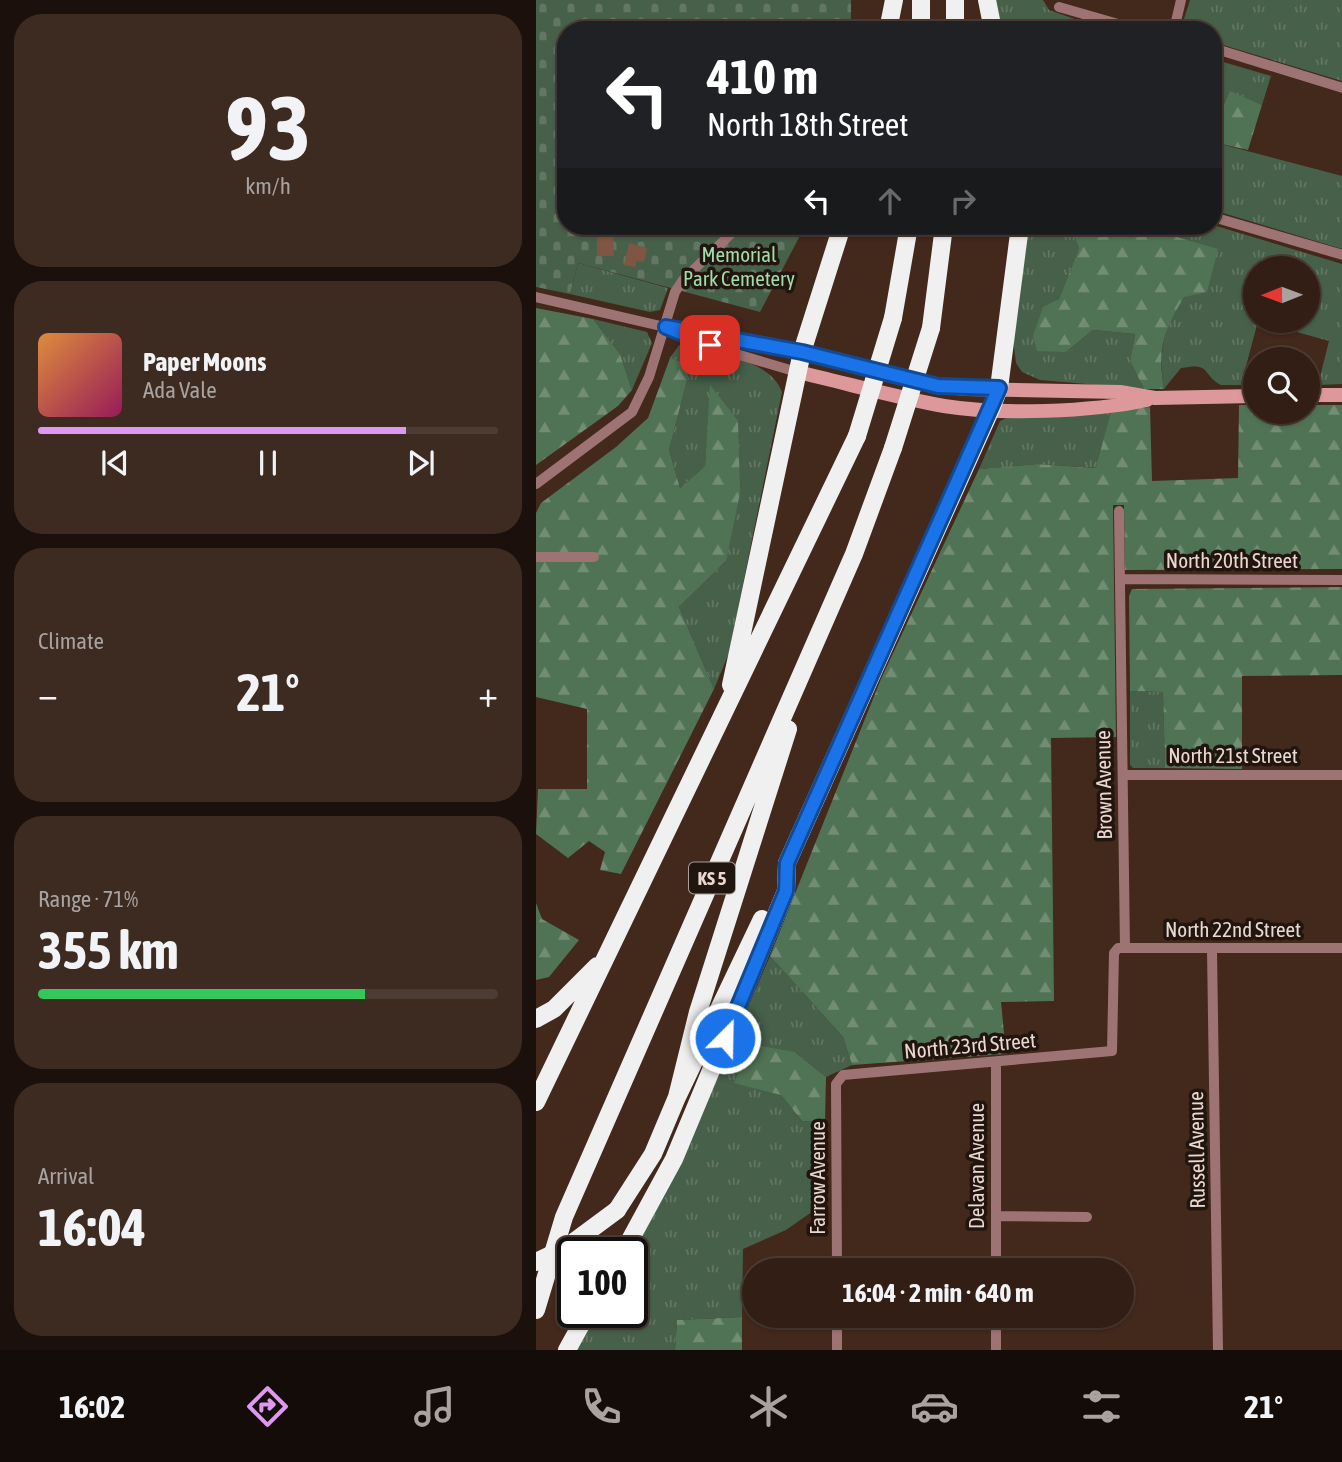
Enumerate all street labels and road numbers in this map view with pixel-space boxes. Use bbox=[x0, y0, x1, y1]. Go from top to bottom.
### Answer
street label: North 20th Street bbox=[1166, 548, 1298, 572]
street label: Brown Avenue bbox=[1090, 730, 1116, 840]
street label: North 21st Street bbox=[1168, 743, 1298, 767]
road number: KS 5 bbox=[689, 862, 735, 894]
street label: North 22nd Street bbox=[1165, 917, 1301, 941]
street label: North 23rd Street bbox=[903, 1027, 1037, 1063]
street label: Russell Avenue bbox=[1183, 1091, 1209, 1209]
street label: Delavan Avenue bbox=[964, 1103, 988, 1229]
street label: Farrow Avenue bbox=[805, 1121, 829, 1235]

